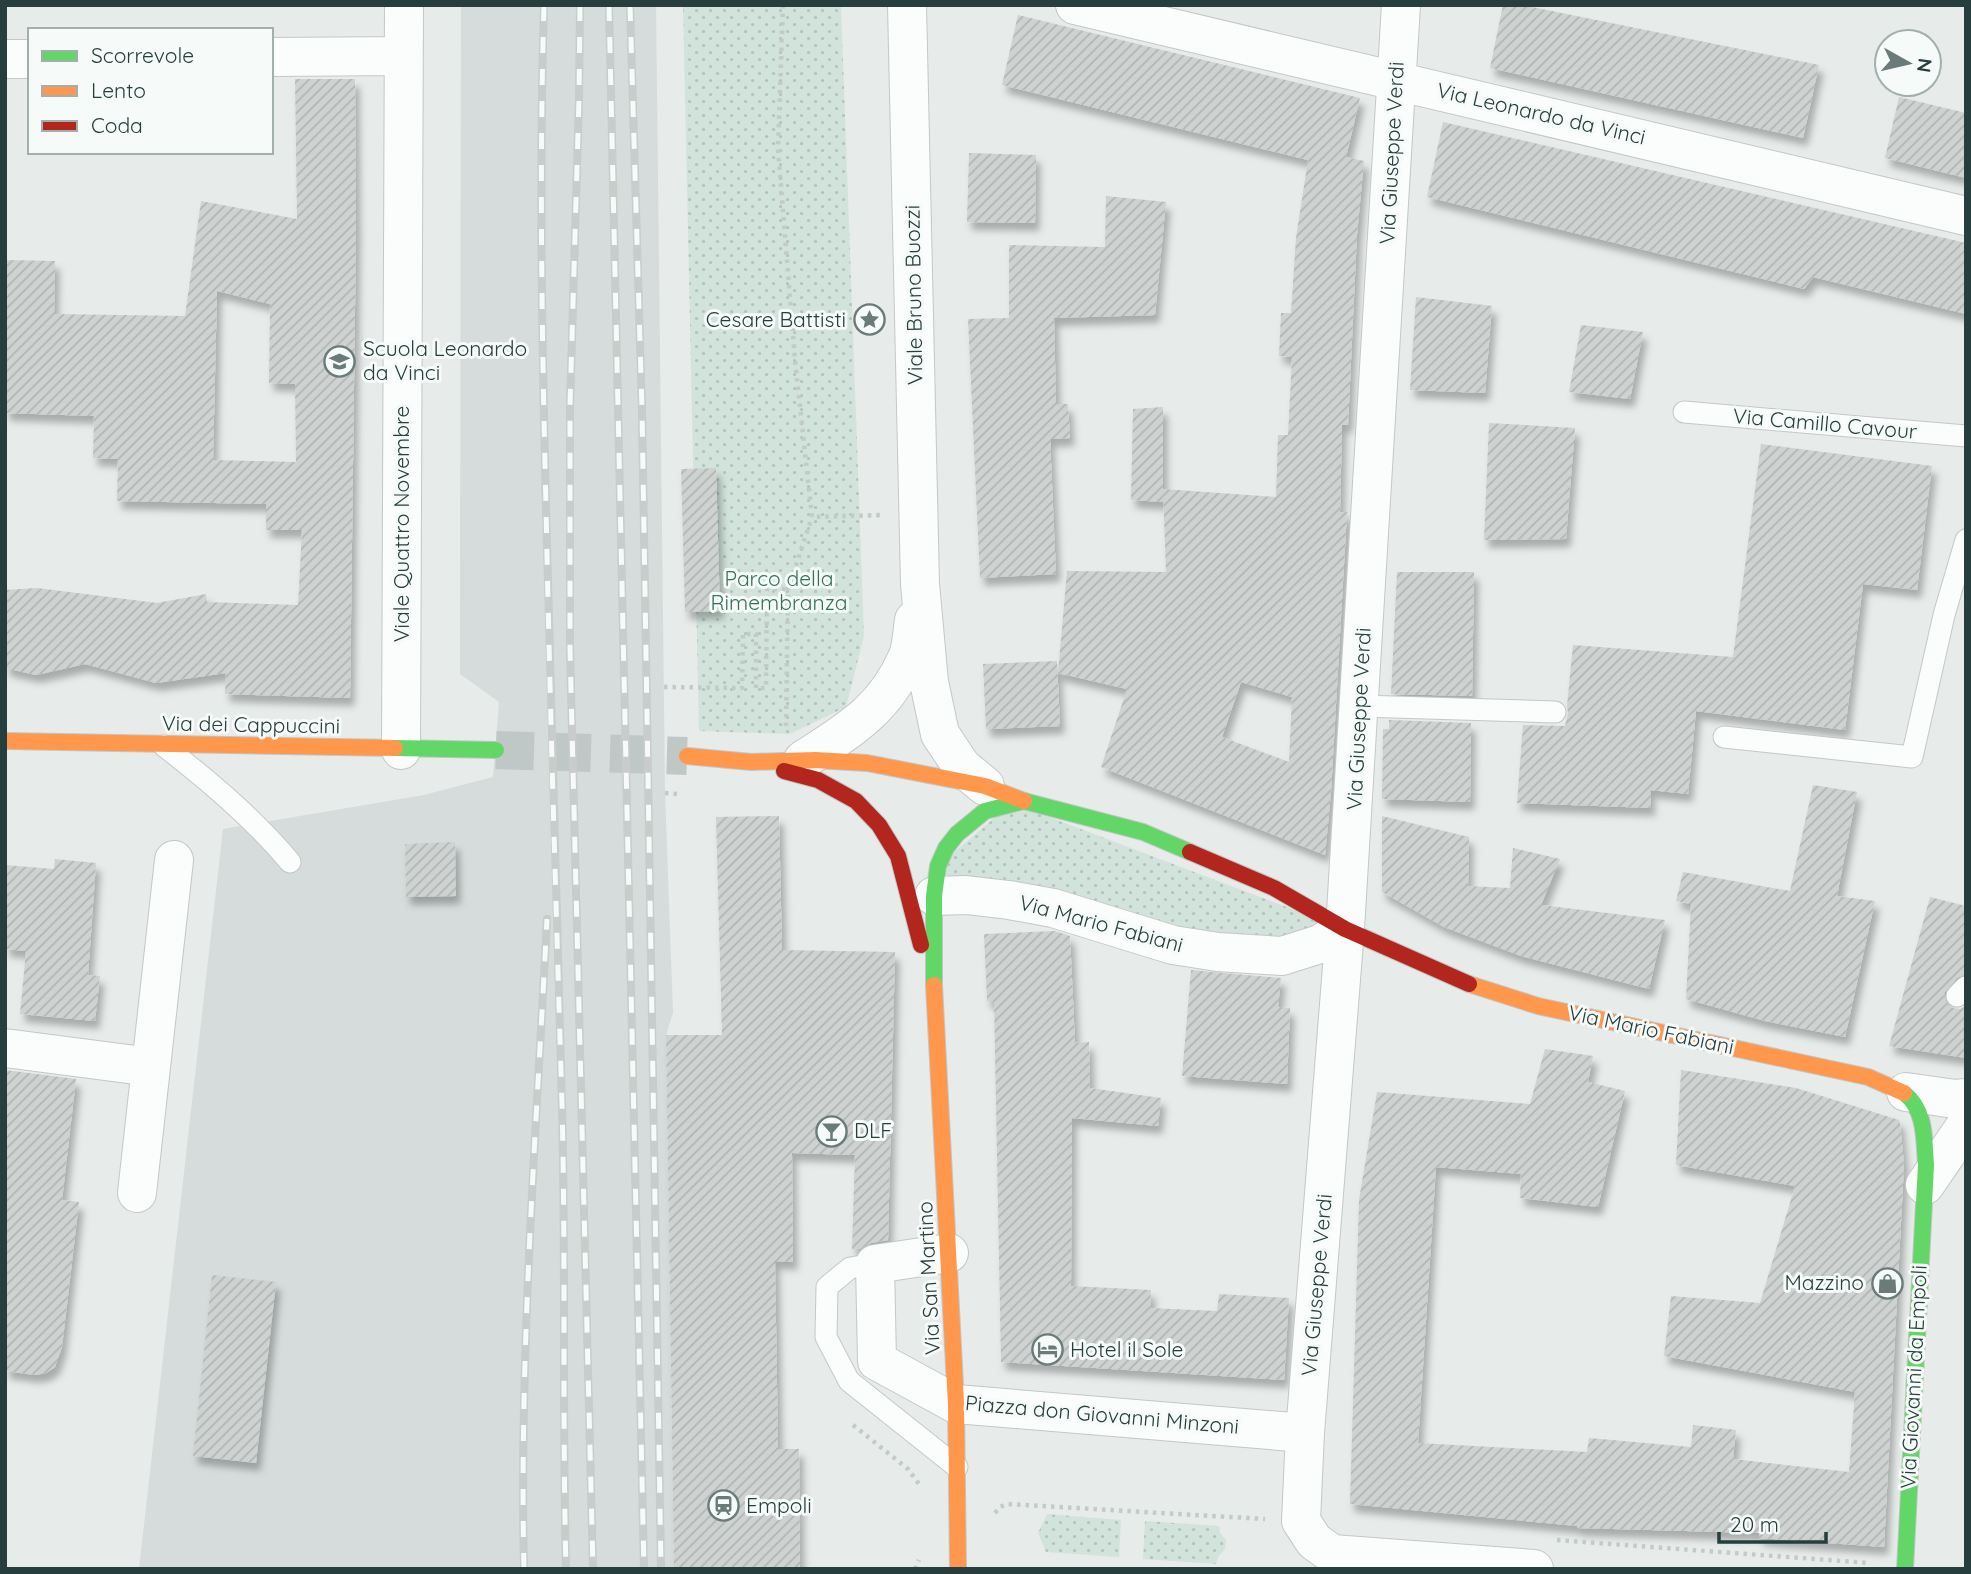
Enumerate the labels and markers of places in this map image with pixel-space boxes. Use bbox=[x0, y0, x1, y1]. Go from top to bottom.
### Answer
place icon: Cesare Battisti bbox=[852, 303, 886, 337]
place label: Cesare Battisti bbox=[706, 306, 846, 332]
place label: Scuola Leonardo da Vinci bbox=[363, 335, 527, 385]
school or university icon: Scuola Leonardo da Vinci bbox=[323, 344, 357, 378]
bar icon: DLF bbox=[814, 1114, 848, 1148]
place label: DLF bbox=[854, 1117, 892, 1143]
shop icon: Mazzino bbox=[1870, 1266, 1904, 1300]
place label: Mazzino bbox=[1784, 1269, 1864, 1295]
hotel icon: Hotel il Sole bbox=[1030, 1333, 1064, 1367]
place label: Hotel il Sole bbox=[1070, 1336, 1183, 1362]
station icon: Empoli bbox=[706, 1489, 740, 1523]
place label: Empoli bbox=[746, 1492, 812, 1518]

